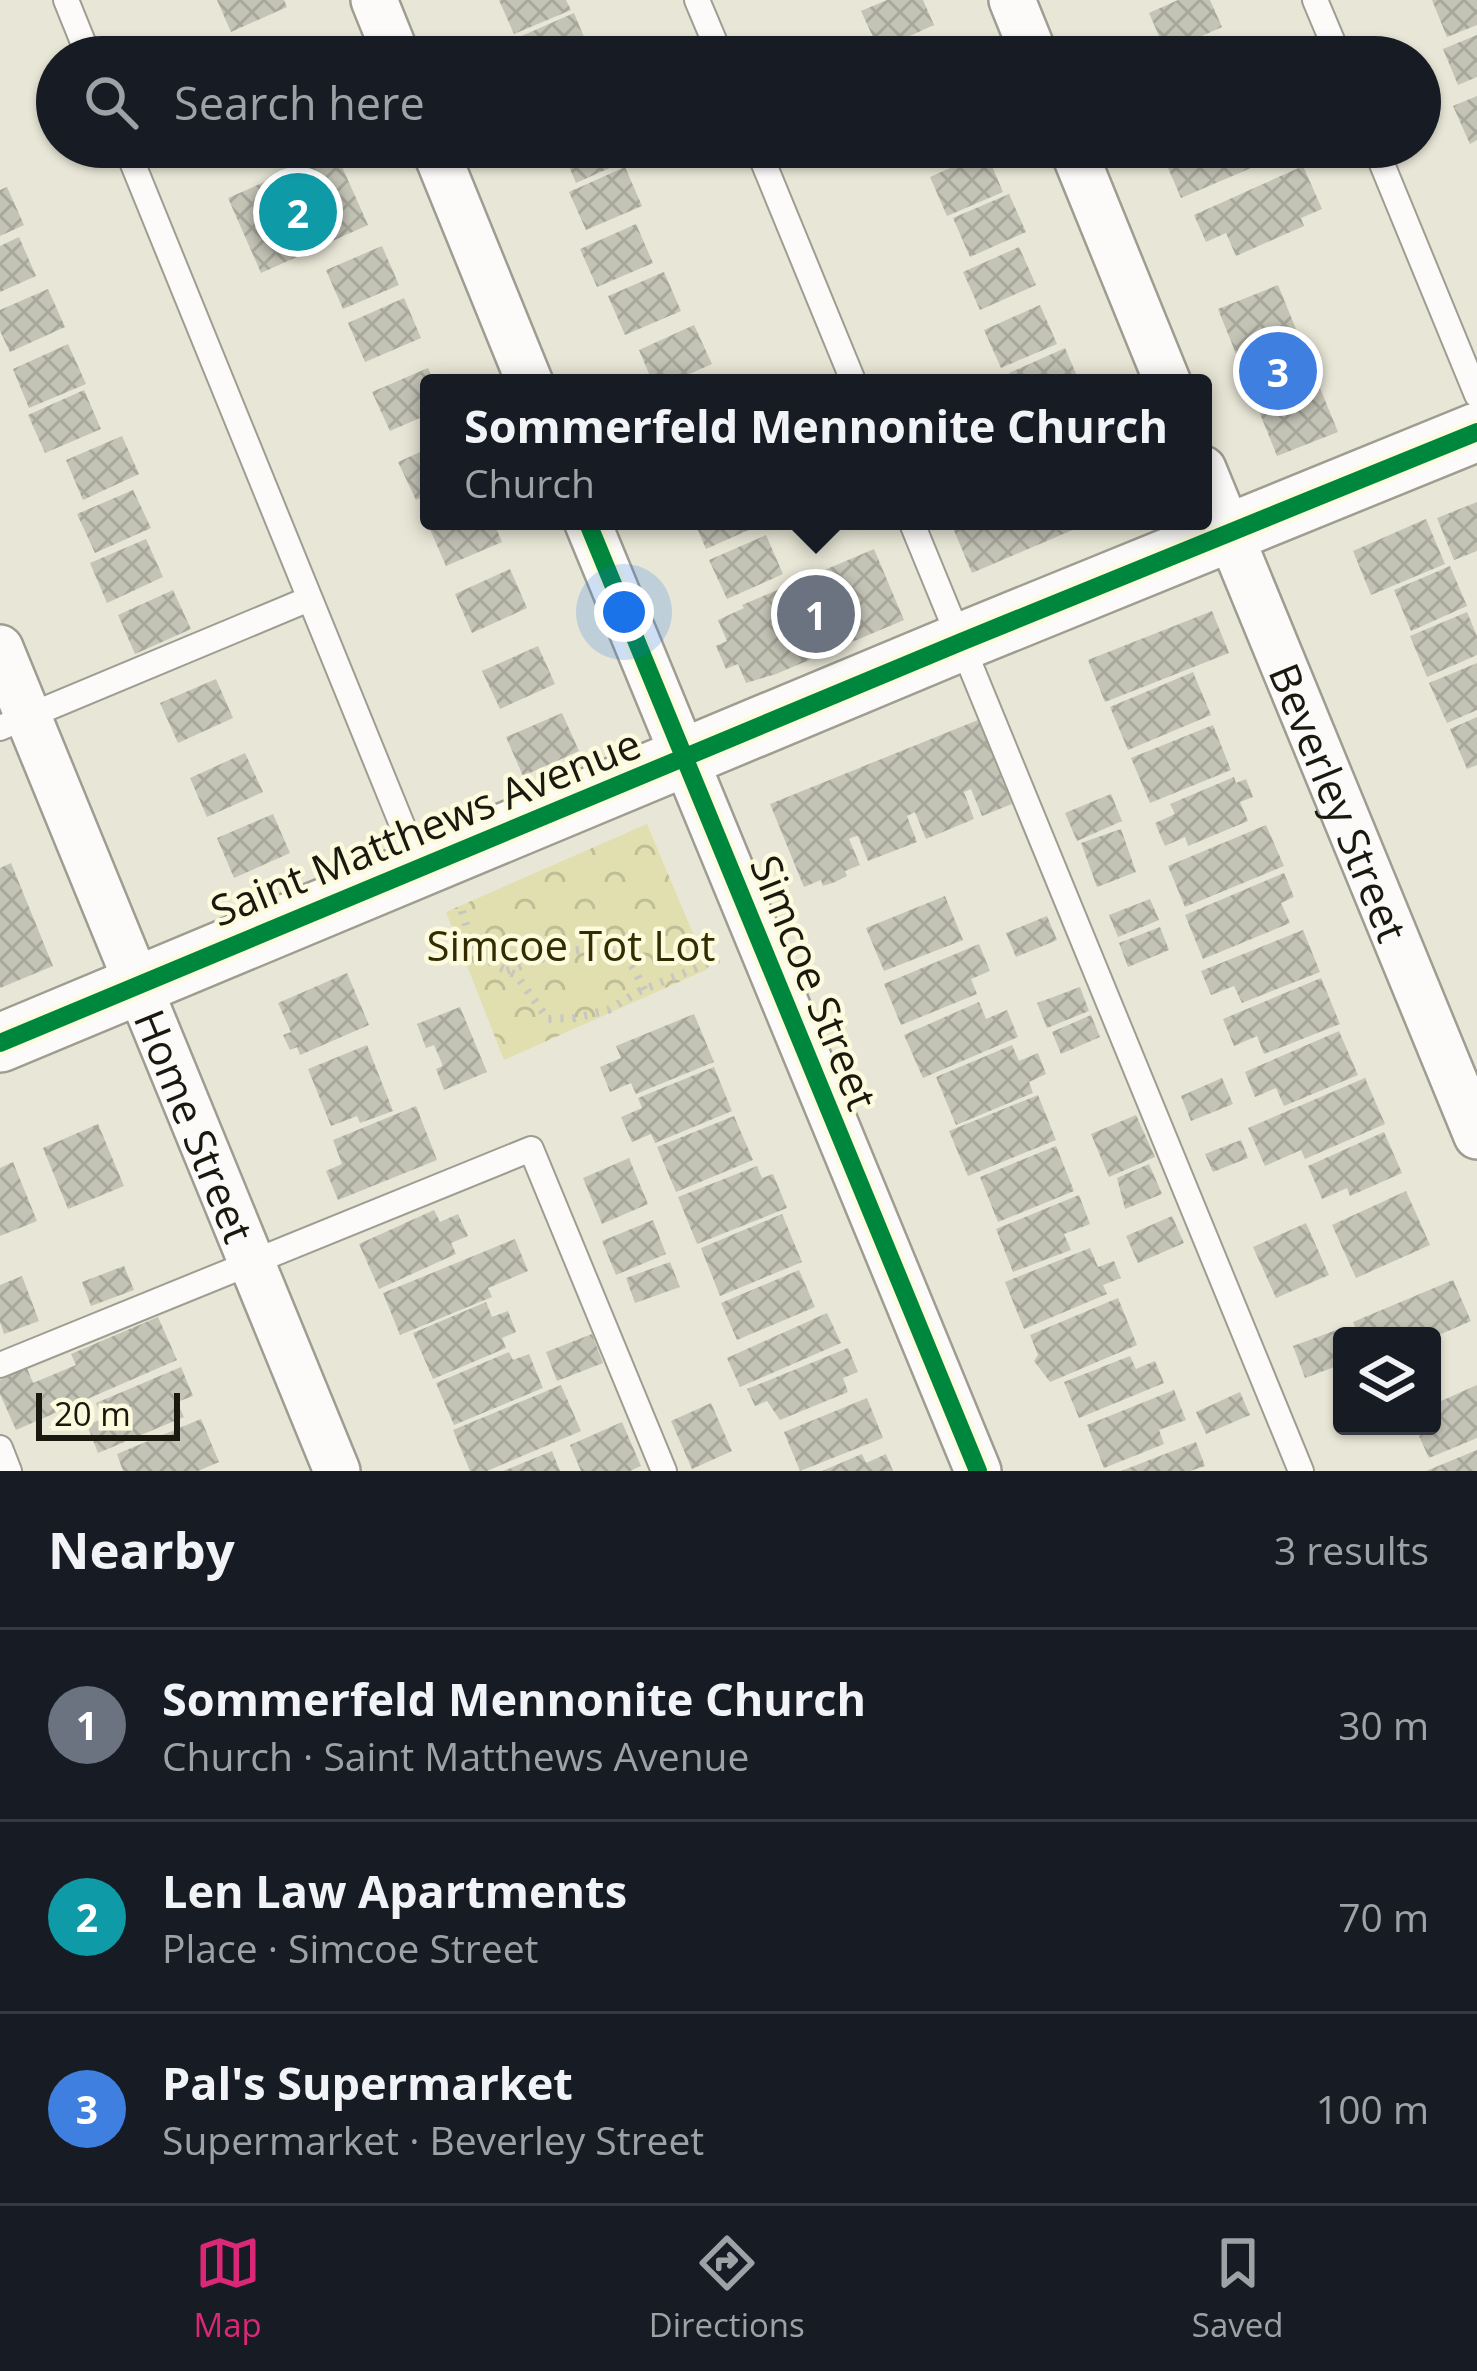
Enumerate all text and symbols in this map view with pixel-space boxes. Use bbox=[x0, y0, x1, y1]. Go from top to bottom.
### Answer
search box bbox=[36, 36, 1441, 168]
icon: search bbox=[78, 69, 144, 135]
text: Search here bbox=[174, 72, 425, 133]
pin: 2 bbox=[259, 167, 337, 257]
pin: 3 bbox=[1239, 326, 1317, 416]
popup bbox=[420, 374, 1212, 530]
text: Sommerfeld Mennonite Church bbox=[464, 395, 1168, 456]
text: Church bbox=[464, 456, 595, 509]
pin: 1 bbox=[777, 569, 855, 659]
your location bbox=[594, 582, 654, 642]
street label: Beverley Street bbox=[1257, 654, 1422, 950]
street label: Saint Matthews Avenue bbox=[202, 714, 648, 938]
street label: Simcoe Street bbox=[738, 846, 892, 1118]
park label: Simcoe Tot Lot bbox=[427, 916, 715, 973]
street label: Home Street bbox=[122, 1000, 269, 1251]
map controls bbox=[1333, 1327, 1441, 1435]
button: layers bbox=[1333, 1327, 1441, 1435]
scale bar bbox=[36, 1387, 180, 1440]
text: 20 m bbox=[54, 1391, 131, 1436]
text: Nearby bbox=[48, 1514, 235, 1584]
text: 3 results bbox=[1274, 1523, 1429, 1576]
text: Sommerfeld Mennonite Church bbox=[162, 1668, 866, 1729]
text: 1 bbox=[76, 1698, 98, 1751]
text: 30 m bbox=[1338, 1698, 1429, 1751]
text: Church · Saint Matthews Avenue bbox=[162, 1729, 749, 1782]
text: Len Law Apartments bbox=[162, 1860, 627, 1921]
text: 2 bbox=[76, 1890, 98, 1943]
text: 70 m bbox=[1338, 1890, 1429, 1943]
text: Place · Simcoe Street bbox=[162, 1921, 539, 1974]
text: Pal's Supermarket bbox=[162, 2052, 573, 2113]
text: 3 bbox=[76, 2082, 98, 2135]
text: 100 m bbox=[1316, 2082, 1429, 2135]
text: Supermarket · Beverley Street bbox=[162, 2113, 704, 2166]
tab: Map bbox=[194, 2230, 262, 2347]
tab: Directions bbox=[649, 2230, 805, 2347]
tab: Saved bbox=[1192, 2230, 1283, 2347]

